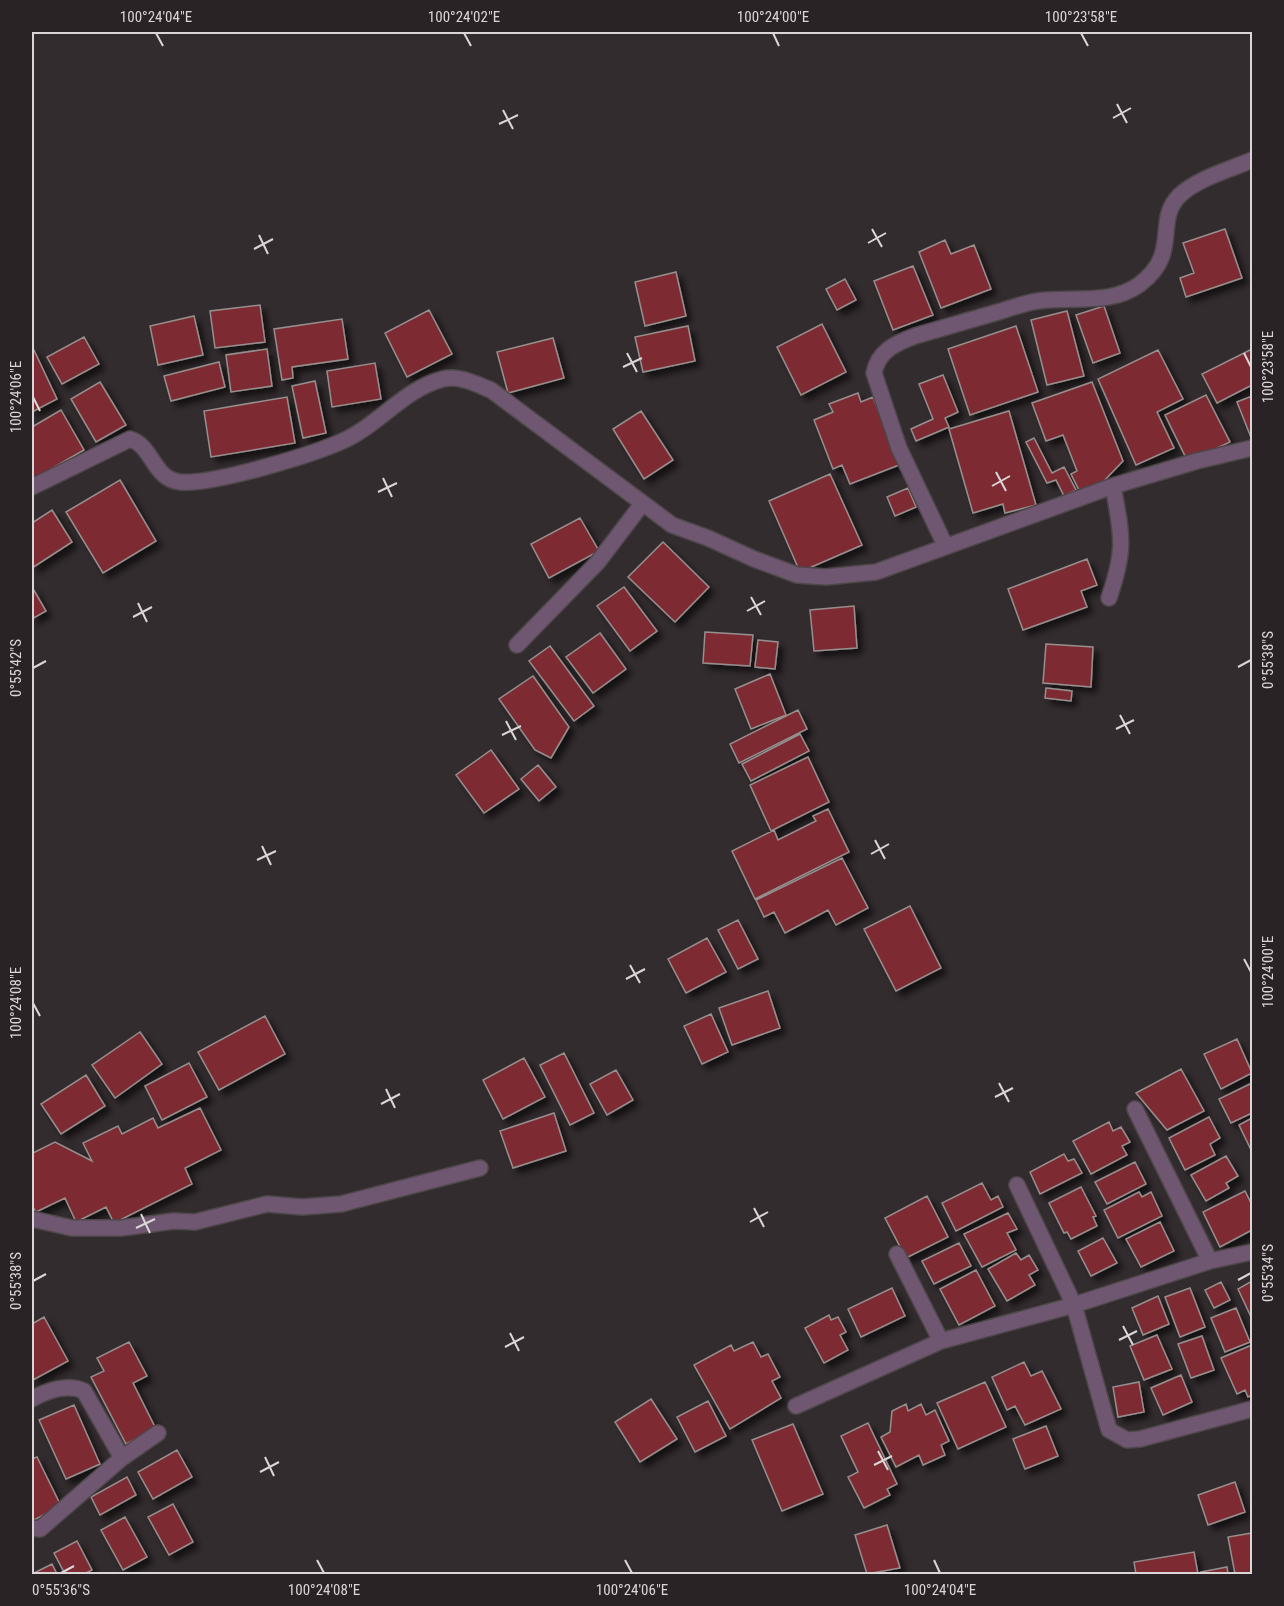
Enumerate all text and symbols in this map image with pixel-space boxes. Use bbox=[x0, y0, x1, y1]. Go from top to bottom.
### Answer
text: 100°24'04"E bbox=[120, 8, 192, 26]
text: 100°24'02"E bbox=[428, 8, 500, 26]
text: 100°24'00"E bbox=[737, 8, 809, 26]
text: 100°23'58"E bbox=[1045, 8, 1117, 26]
text: 100°23'58"E bbox=[1259, 331, 1277, 403]
text: 100°24'06"E bbox=[7, 361, 25, 433]
text: 0°55'38"S bbox=[1259, 631, 1277, 689]
text: 0°55'42"S bbox=[7, 639, 25, 697]
text: 100°24'00"E bbox=[1259, 936, 1277, 1008]
text: 100°24'08"E bbox=[7, 967, 25, 1039]
text: 0°55'34"S bbox=[1259, 1244, 1277, 1302]
text: 0°55'38"S bbox=[7, 1252, 25, 1310]
text: 0°55'36"S bbox=[32, 1581, 90, 1599]
text: 100°24'08"E bbox=[288, 1581, 360, 1599]
text: 100°24'06"E bbox=[596, 1581, 668, 1599]
text: 100°24'04"E bbox=[904, 1581, 976, 1599]

